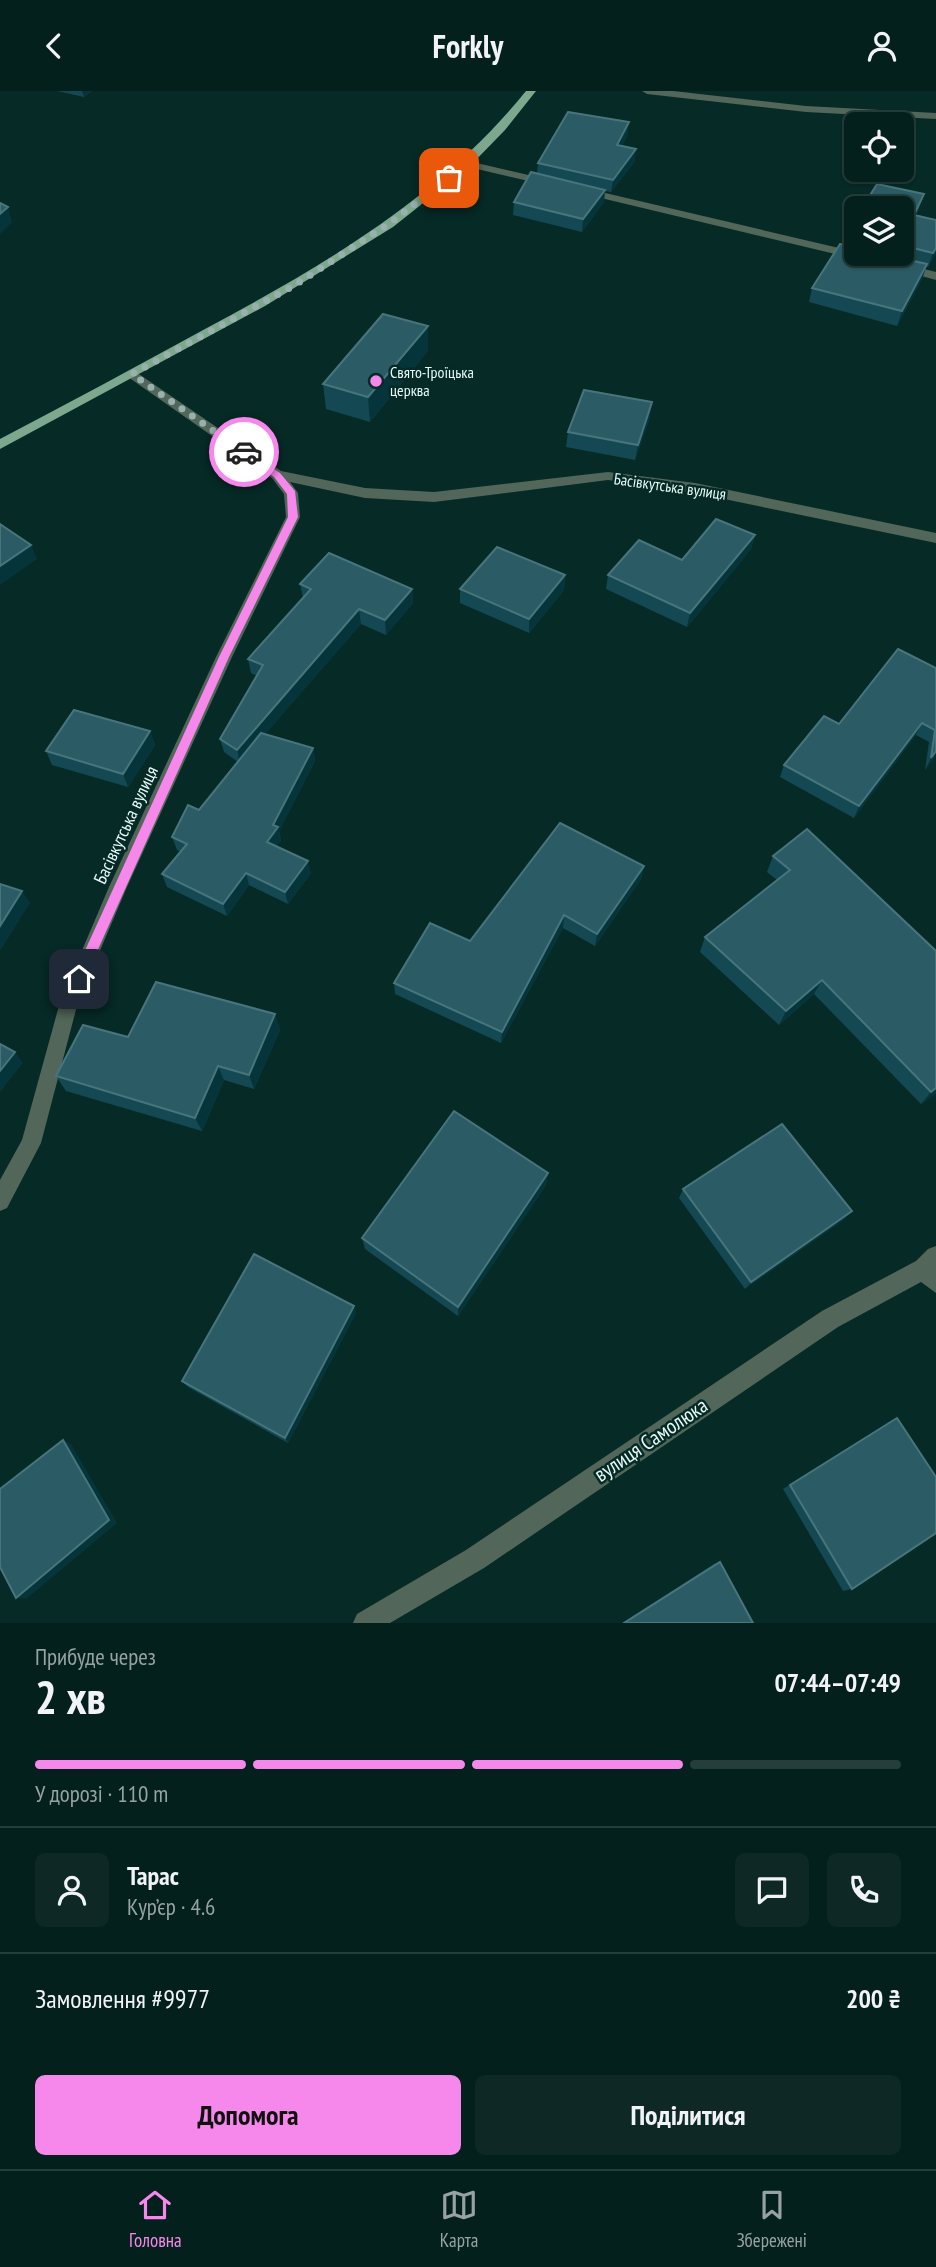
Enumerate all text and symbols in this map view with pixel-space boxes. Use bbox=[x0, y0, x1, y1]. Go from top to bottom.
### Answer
text: Forkly bbox=[433, 25, 503, 67]
icon: back bbox=[35, 27, 73, 65]
icon: person bbox=[863, 27, 901, 65]
map controls bbox=[844, 112, 914, 266]
button: locate bbox=[844, 112, 914, 182]
pin bbox=[419, 148, 479, 208]
icon: bag bbox=[430, 159, 468, 197]
button: layers bbox=[844, 196, 914, 266]
place label: Свято-Троїцька церква bbox=[390, 362, 474, 400]
marker: Свято-Троїцька церква bbox=[368, 373, 384, 389]
courier bbox=[209, 417, 279, 487]
icon: car bbox=[225, 433, 263, 471]
street label: Басівкутська вулиця bbox=[613, 468, 727, 504]
street label: Басівкутська вулиця bbox=[88, 762, 163, 887]
pin bbox=[49, 949, 109, 1009]
icon: home bbox=[60, 960, 98, 998]
street label: вулиця Самолюка bbox=[589, 1392, 713, 1487]
text: Прибуде через bbox=[35, 1642, 156, 1671]
text: 07:44–07:49 bbox=[774, 1666, 901, 1699]
text: 2 хв bbox=[35, 1667, 106, 1727]
text: У дорозі · 110 m bbox=[35, 1779, 168, 1808]
button: person bbox=[35, 1853, 109, 1927]
button: chat bbox=[735, 1853, 809, 1927]
button: phone bbox=[827, 1853, 901, 1927]
text: Тарас bbox=[127, 1859, 179, 1892]
text: Кур’єр · 4.6 bbox=[127, 1892, 215, 1921]
text: Замовлення #9977 bbox=[35, 1982, 210, 2015]
text: 200 ₴ bbox=[846, 1982, 901, 2015]
button: Допомога bbox=[35, 2075, 461, 2155]
button: Поділитися bbox=[475, 2075, 901, 2155]
tab: Головна bbox=[129, 2186, 182, 2252]
tab: Карта bbox=[440, 2186, 478, 2252]
tab: Збережені bbox=[736, 2186, 807, 2252]

